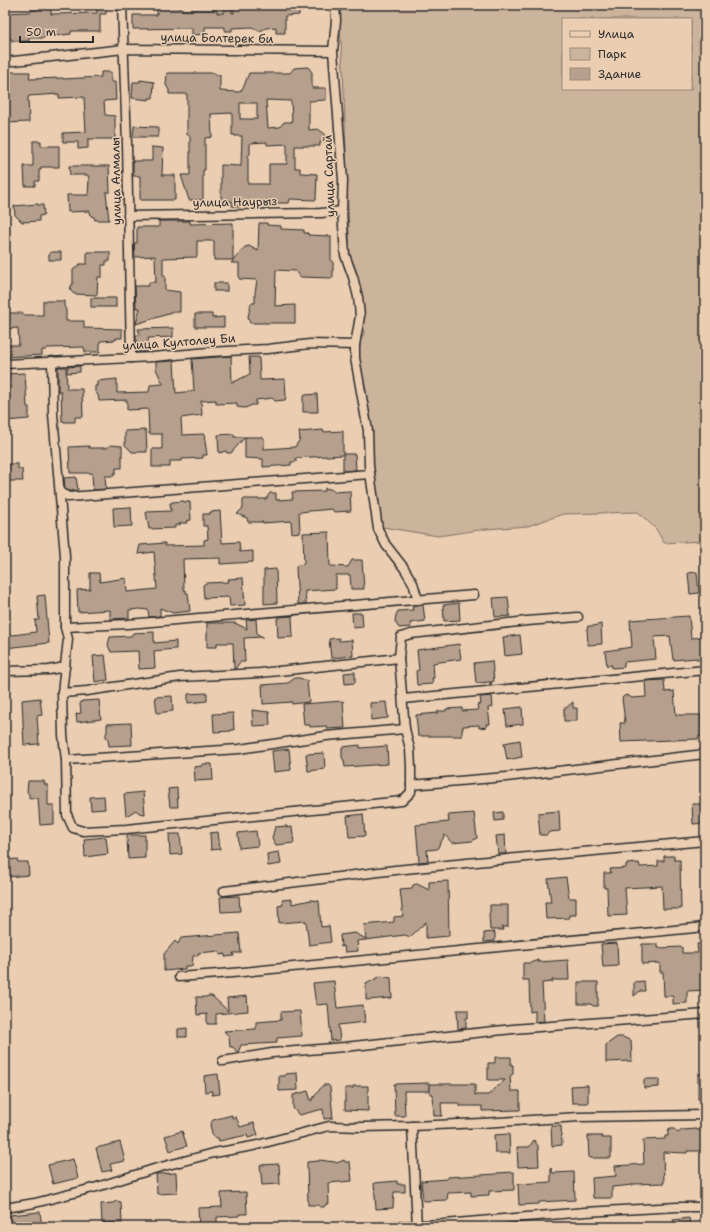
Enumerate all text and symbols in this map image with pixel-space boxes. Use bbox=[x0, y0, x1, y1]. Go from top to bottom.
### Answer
scale bar bbox=[20, 18, 93, 44]
legend bbox=[562, 18, 692, 90]
text: 50 m bbox=[26, 24, 56, 40]
text: Улица bbox=[598, 26, 635, 42]
street label: улица Болтерек би bbox=[160, 29, 274, 47]
text: Парк bbox=[598, 46, 627, 62]
text: Здание bbox=[598, 66, 642, 82]
street label: улица Сартай bbox=[320, 134, 338, 217]
street label: улица Алмалы bbox=[107, 137, 125, 225]
street label: улица Наурыз bbox=[193, 193, 277, 211]
street label: улица Култолеу Би bbox=[122, 330, 236, 354]

